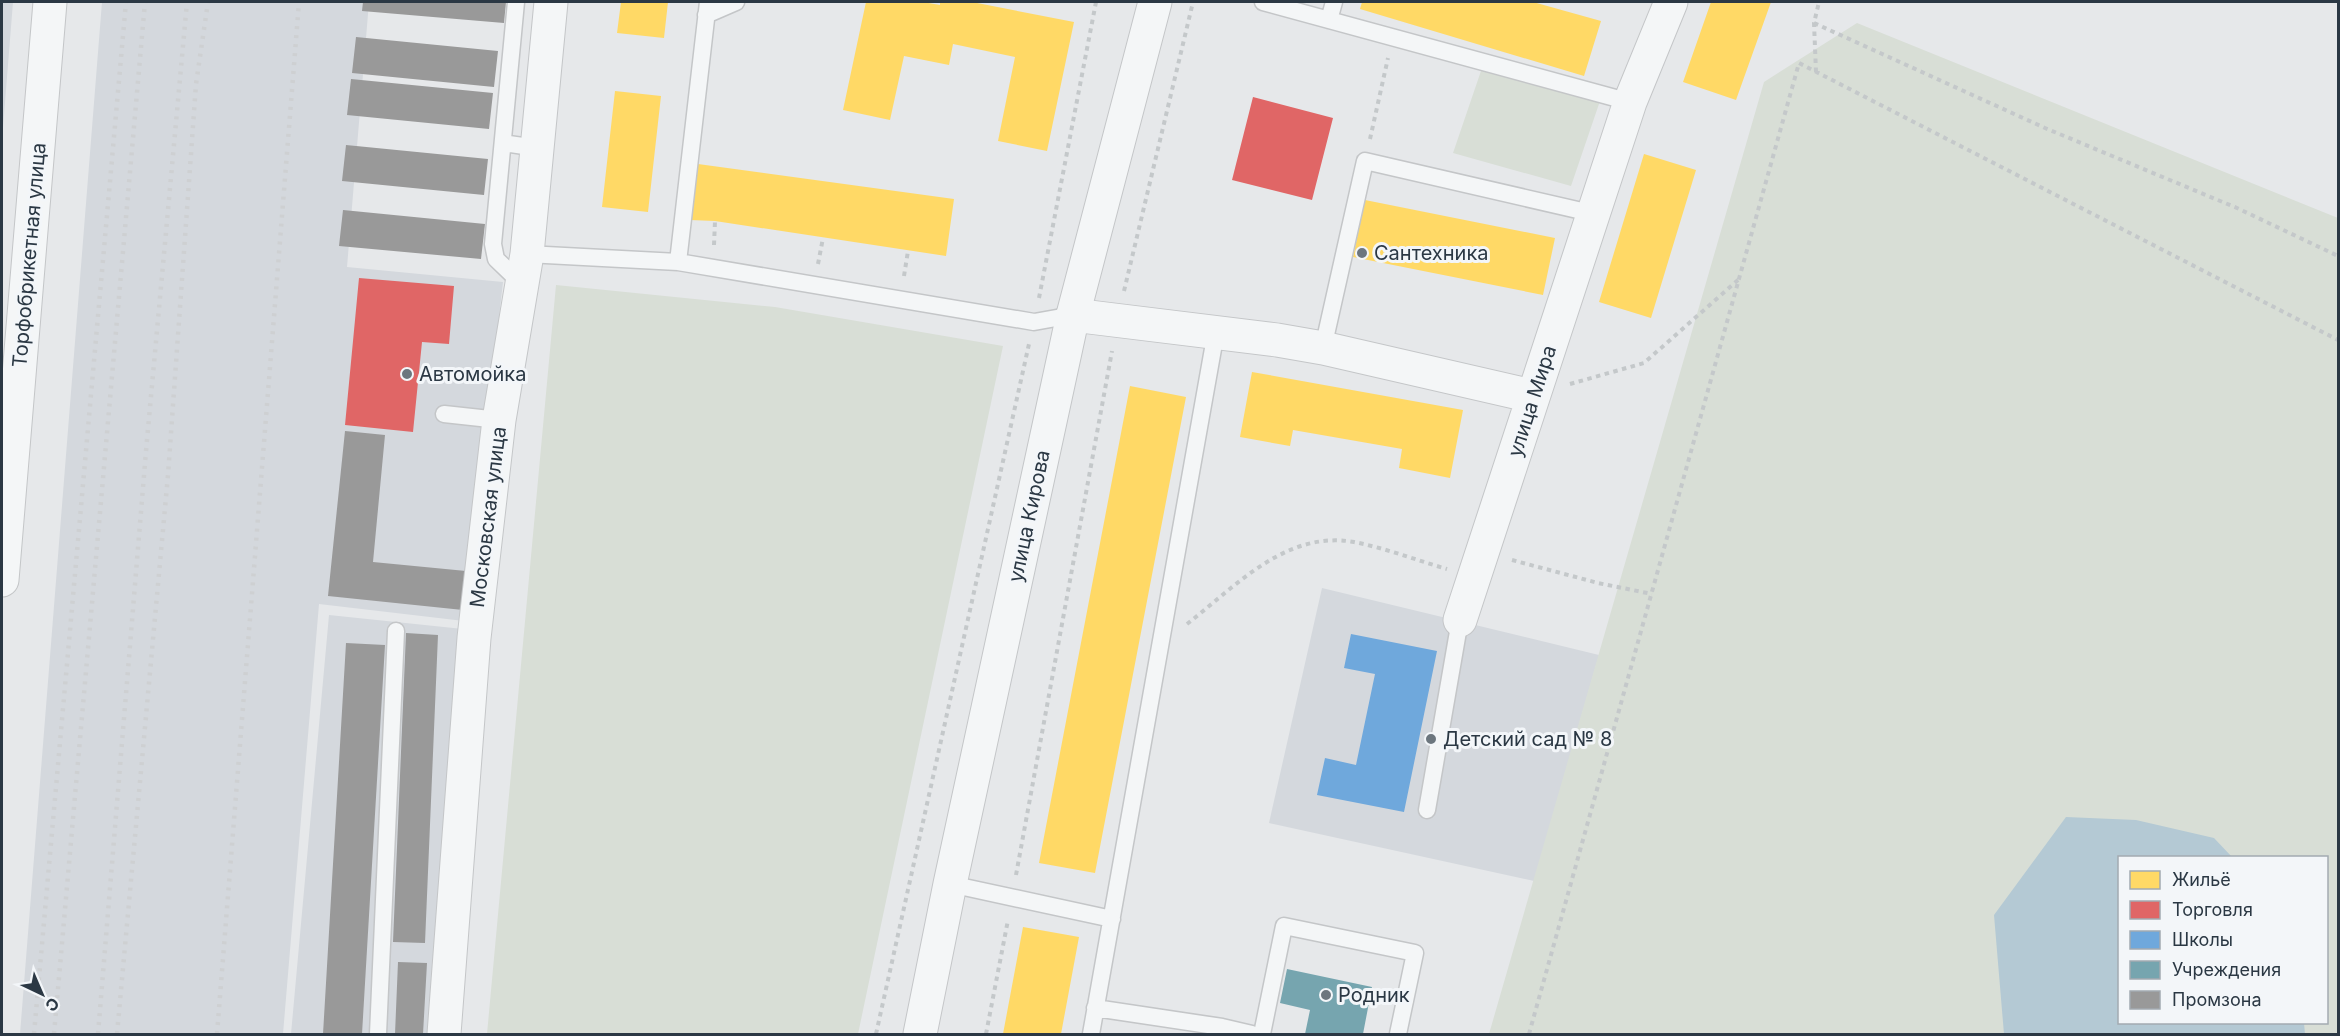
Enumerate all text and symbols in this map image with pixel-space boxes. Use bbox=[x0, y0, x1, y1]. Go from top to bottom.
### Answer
street label: Торфобрикетная улица bbox=[7, 142, 51, 368]
place label: Сантехника bbox=[1374, 241, 1489, 265]
marker: Сантехника bbox=[1355, 246, 1369, 260]
street label: улица Мира bbox=[1503, 342, 1561, 460]
place label: Автомойка bbox=[419, 362, 526, 386]
marker: Автомойка bbox=[400, 367, 414, 381]
street label: Московская улица bbox=[465, 425, 511, 609]
street label: улица Кирова bbox=[1003, 448, 1055, 584]
place label: Детский сад № 8 bbox=[1443, 727, 1612, 751]
marker: Детский сад № 8 bbox=[1424, 732, 1438, 746]
legend bbox=[2118, 856, 2328, 1024]
text: Жильё bbox=[2172, 869, 2231, 890]
text: Торговля bbox=[2172, 899, 2253, 920]
text: Школы bbox=[2172, 929, 2233, 950]
text: Учреждения bbox=[2172, 959, 2281, 980]
north arrow bbox=[12, 964, 72, 1024]
place label: Родник bbox=[1338, 983, 1410, 1007]
marker: Родник bbox=[1319, 988, 1333, 1002]
text: Промзона bbox=[2172, 989, 2262, 1010]
text: С bbox=[41, 993, 64, 1016]

